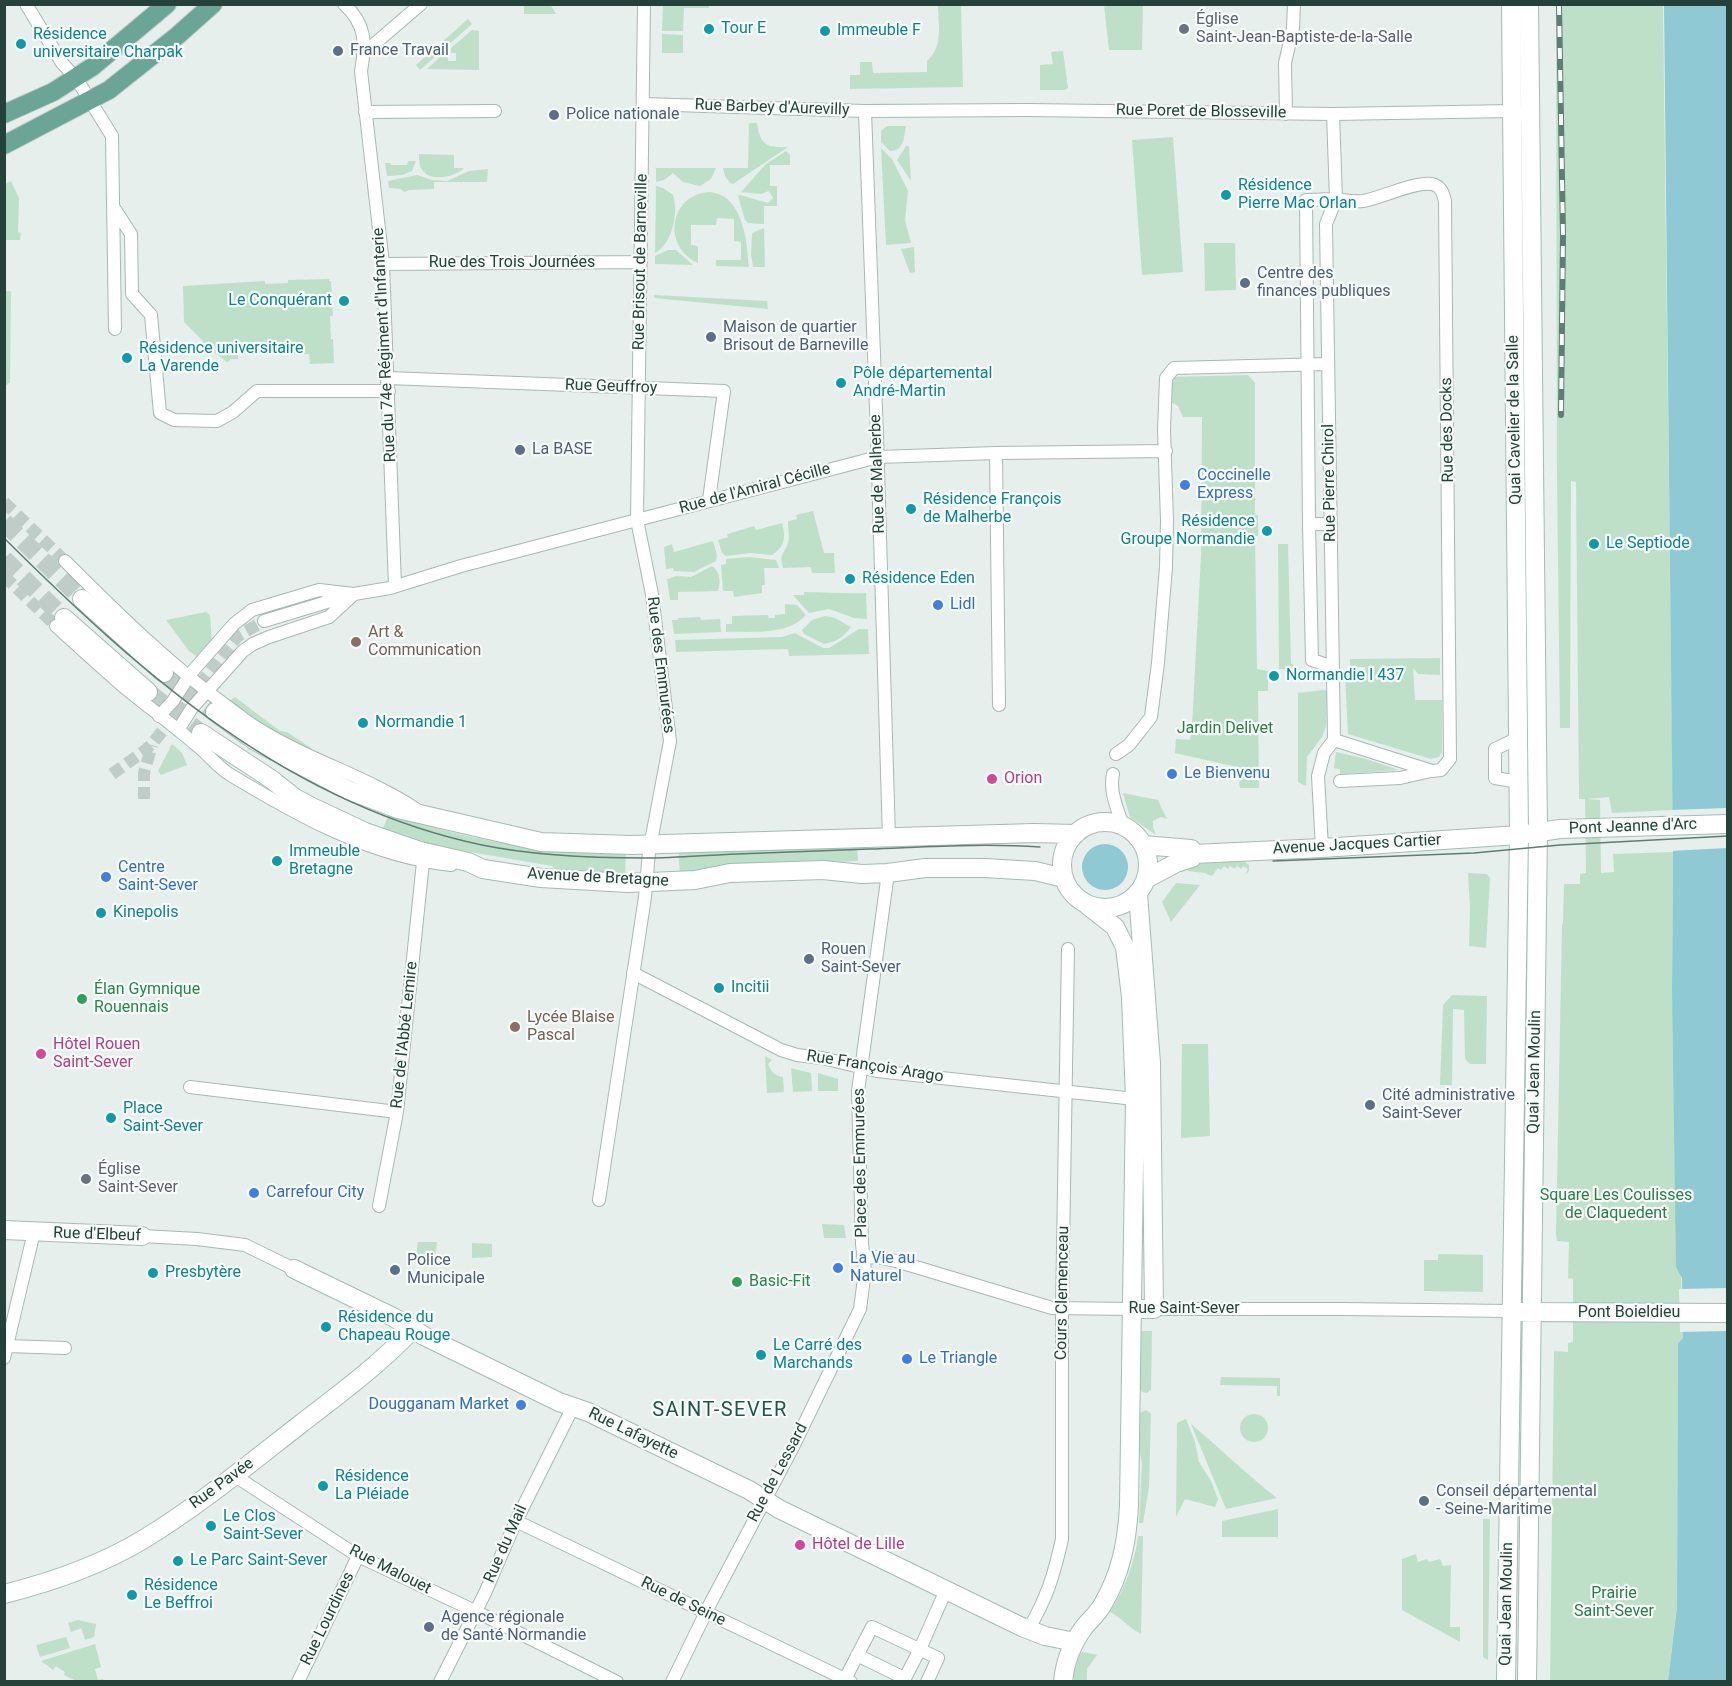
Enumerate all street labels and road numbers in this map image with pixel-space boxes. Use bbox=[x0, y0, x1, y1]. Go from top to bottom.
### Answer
street label: Rue Barbey d'Aurevilly bbox=[694, 96, 850, 120]
street label: Rue Poret de Blosseville bbox=[1116, 101, 1286, 123]
street label: Rue Brisout de Barneville bbox=[630, 174, 652, 350]
street label: Rue du 74e Régiment d'Infanterie bbox=[369, 227, 401, 463]
street label: Rue des Trois Journées bbox=[429, 253, 595, 273]
street label: Quai Cavelier de la Salle bbox=[1504, 335, 1526, 505]
street label: Rue Geuffroy bbox=[565, 376, 657, 398]
street label: Rue des Docks bbox=[1437, 377, 1459, 483]
street label: Rue de Malherbe bbox=[866, 414, 890, 534]
street label: Rue Pierre Chirol bbox=[1319, 424, 1341, 542]
street label: Rue de l'Amiral Cécille bbox=[677, 460, 833, 518]
street label: Rue des Emmurées bbox=[642, 596, 678, 734]
street label: Pont Jeanne d'Arc bbox=[1569, 815, 1697, 839]
street label: Avenue Jacques Cartier bbox=[1272, 831, 1442, 859]
street label: Avenue de Bretagne bbox=[527, 865, 669, 891]
street label: Rue de l'Abbé Lemire bbox=[388, 960, 422, 1110]
street label: Quai Jean Moulin bbox=[1524, 1010, 1546, 1134]
street label: Rue François Arago bbox=[805, 1047, 945, 1087]
street label: Place des Emmurées bbox=[850, 1088, 872, 1238]
street label: Rue d'Elbeuf bbox=[53, 1224, 141, 1246]
street label: Cours Clemenceau bbox=[1052, 1226, 1074, 1360]
street label: Rue Saint-Sever bbox=[1128, 1299, 1240, 1319]
street label: Pont Boieldieu bbox=[1578, 1303, 1680, 1323]
street label: Rue Lafayette bbox=[585, 1404, 681, 1464]
street label: Rue de Lessard bbox=[744, 1420, 812, 1526]
street label: Rue Pavée bbox=[186, 1454, 258, 1514]
street label: Rue du Mail bbox=[480, 1502, 532, 1586]
street label: Rue Malouet bbox=[346, 1541, 434, 1599]
street label: Quai Jean Moulin bbox=[1496, 1542, 1518, 1666]
street label: Rue Lourdines bbox=[297, 1569, 359, 1669]
street label: Rue de Seine bbox=[638, 1573, 728, 1631]

